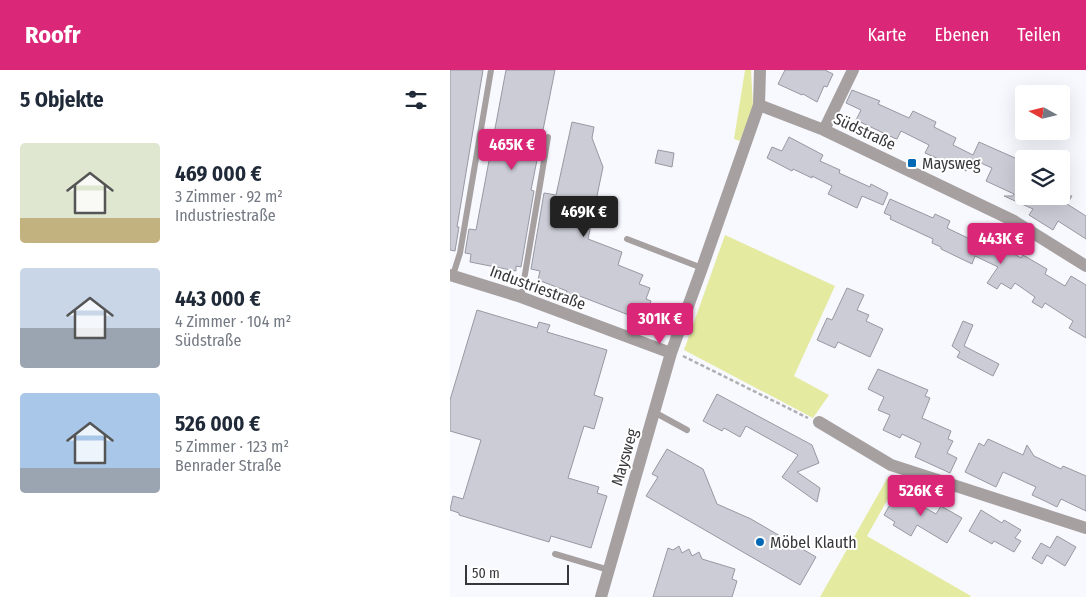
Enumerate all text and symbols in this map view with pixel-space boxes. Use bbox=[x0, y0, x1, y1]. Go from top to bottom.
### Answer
text: Roofr bbox=[25, 21, 80, 49]
text: Karte bbox=[867, 24, 906, 46]
text: Ebenen bbox=[934, 24, 989, 46]
text: Teilen bbox=[1017, 24, 1061, 46]
north arrow bbox=[1015, 85, 1070, 140]
map controls bbox=[1015, 85, 1070, 205]
icon: filters bbox=[402, 86, 430, 114]
text: 5 Objekte bbox=[20, 87, 104, 113]
street label: Südstraße bbox=[831, 109, 899, 154]
pin: 465K € bbox=[471, 128, 553, 171]
text: 465K € bbox=[489, 135, 535, 154]
button: layers bbox=[1015, 150, 1070, 205]
place label: Maysweg bbox=[922, 154, 981, 173]
marker: Maysweg bbox=[906, 157, 918, 169]
text: 469 000 € bbox=[175, 161, 262, 187]
icon: home bbox=[60, 163, 120, 223]
text: 3 Zimmer · 92 m² bbox=[175, 187, 283, 206]
pin: 469K € bbox=[543, 196, 625, 238]
text: 469K € bbox=[561, 202, 607, 221]
text: Industriestraße bbox=[175, 206, 276, 225]
pin: 443K € bbox=[960, 222, 1042, 265]
text: 443K € bbox=[978, 229, 1024, 248]
street label: Industriestraße bbox=[487, 261, 588, 314]
text: 443 000 € bbox=[175, 286, 261, 312]
icon: home bbox=[60, 288, 120, 348]
pin: 301K € bbox=[619, 302, 701, 345]
text: 301K € bbox=[638, 309, 682, 328]
text: 4 Zimmer · 104 m² bbox=[175, 312, 291, 331]
text: Südstraße bbox=[175, 331, 241, 350]
text: 526 000 € bbox=[175, 411, 260, 437]
icon: home bbox=[60, 413, 120, 473]
street label: Maysweg bbox=[607, 426, 642, 488]
text: 5 Zimmer · 123 m² bbox=[175, 437, 289, 456]
text: Benrader Straße bbox=[175, 456, 281, 475]
pin: 526K € bbox=[880, 474, 962, 517]
text: 526K € bbox=[899, 481, 943, 500]
place label: Möbel Klauth bbox=[770, 533, 857, 552]
marker: Möbel Klauth bbox=[754, 536, 766, 548]
scale bar bbox=[465, 562, 569, 585]
text: 50 m bbox=[472, 565, 500, 582]

